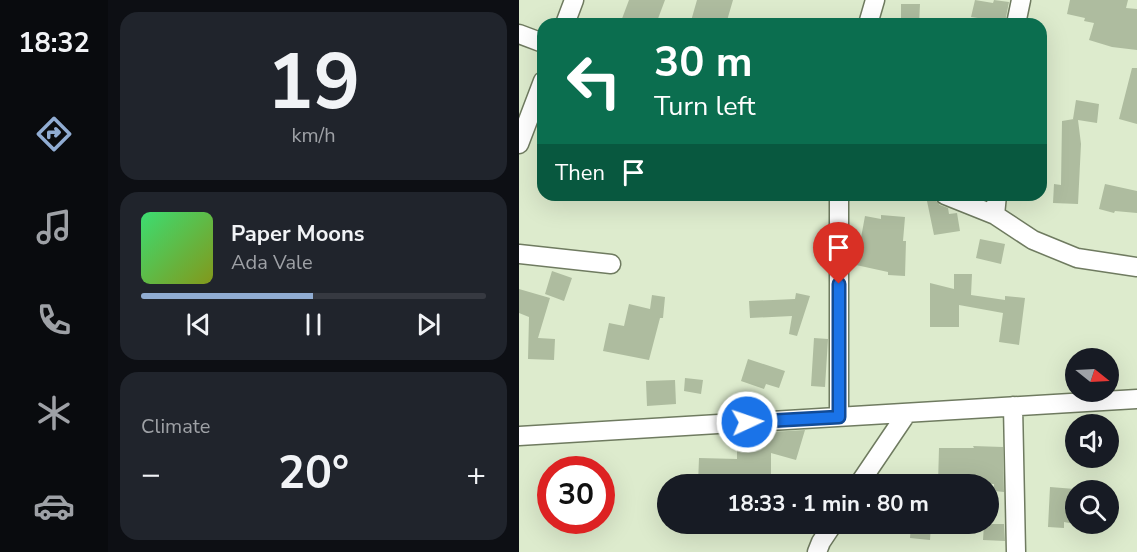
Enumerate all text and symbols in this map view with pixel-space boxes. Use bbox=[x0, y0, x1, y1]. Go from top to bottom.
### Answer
text: 18:32 bbox=[18, 25, 90, 62]
text: 19 bbox=[267, 29, 360, 136]
text: 30 m bbox=[654, 34, 753, 91]
icon: left bbox=[555, 42, 633, 120]
text: Turn left bbox=[654, 88, 755, 125]
icon: directions bbox=[33, 113, 75, 155]
text: km/h bbox=[291, 122, 336, 149]
icon: arrive bbox=[617, 156, 650, 189]
text: Then bbox=[555, 158, 605, 188]
icon: music bbox=[33, 206, 75, 248]
text: Paper Moons bbox=[231, 219, 365, 249]
pin bbox=[813, 222, 864, 284]
icon: arrive bbox=[822, 231, 855, 264]
text: Ada Vale bbox=[231, 249, 313, 276]
icon: phone bbox=[33, 299, 75, 341]
icon: previous bbox=[182, 308, 215, 341]
icon: pause bbox=[297, 308, 330, 341]
icon: next bbox=[412, 308, 445, 341]
north arrow bbox=[1065, 348, 1119, 402]
map controls bbox=[1065, 348, 1119, 534]
position arrow bbox=[715, 390, 779, 454]
icon: climate bbox=[33, 392, 75, 434]
text: Climate bbox=[141, 413, 210, 440]
button: sound bbox=[1065, 414, 1119, 468]
text: 20° bbox=[278, 443, 349, 504]
text: − bbox=[141, 452, 161, 497]
text: + bbox=[466, 452, 486, 497]
speed limit sign: 30 bbox=[537, 456, 615, 534]
button: search bbox=[1065, 480, 1119, 534]
icon: car bbox=[33, 485, 75, 527]
text: 18:33 · 1 min · 80 m bbox=[727, 489, 929, 519]

